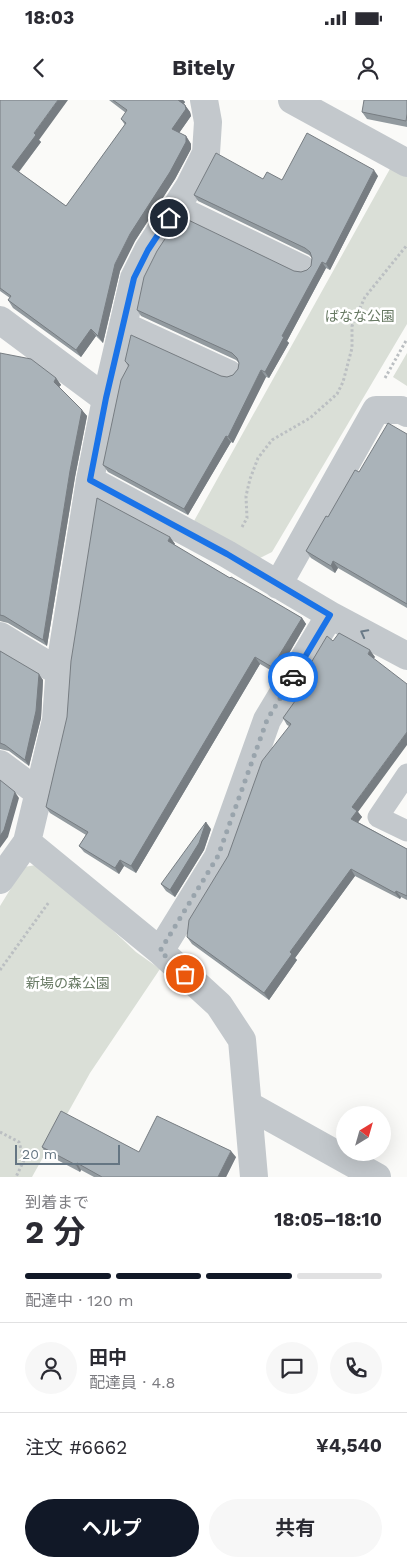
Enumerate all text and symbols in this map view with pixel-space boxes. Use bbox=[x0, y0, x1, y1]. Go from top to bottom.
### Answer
text: 18:03 bbox=[25, 6, 74, 29]
icon: back bbox=[25, 54, 53, 82]
icon: person bbox=[354, 54, 382, 82]
text: Bitely bbox=[172, 55, 235, 80]
pin bbox=[148, 197, 190, 239]
icon: home bbox=[155, 204, 183, 232]
park label: ばなな公園 bbox=[325, 308, 395, 324]
one-way arrow bbox=[360, 629, 369, 639]
courier bbox=[268, 652, 318, 702]
icon: car bbox=[279, 663, 307, 691]
pin bbox=[164, 953, 206, 995]
icon: bag bbox=[171, 960, 199, 988]
park label: 新場の森公園 bbox=[26, 975, 110, 991]
north arrow bbox=[336, 1106, 391, 1161]
map controls bbox=[336, 1106, 391, 1161]
scale bar bbox=[15, 1142, 120, 1165]
text: 20 m bbox=[22, 1146, 57, 1162]
text: 到着まで bbox=[25, 1193, 89, 1212]
text: 18:05–18:10 bbox=[274, 1208, 382, 1231]
text: 2 分 bbox=[25, 1213, 85, 1251]
text: 配達中 · 120 m bbox=[25, 1291, 133, 1310]
button: person bbox=[25, 1342, 77, 1394]
button: chat bbox=[266, 1342, 318, 1394]
button: phone bbox=[330, 1342, 382, 1394]
text: 田中 bbox=[89, 1346, 127, 1369]
text: 配達員 · 4.8 bbox=[89, 1373, 175, 1392]
text: ¥4,540 bbox=[316, 1434, 382, 1457]
text: 注文 #6662 bbox=[25, 1436, 127, 1459]
button: ヘルプ bbox=[25, 1499, 199, 1557]
button: 共有 bbox=[209, 1499, 382, 1557]

